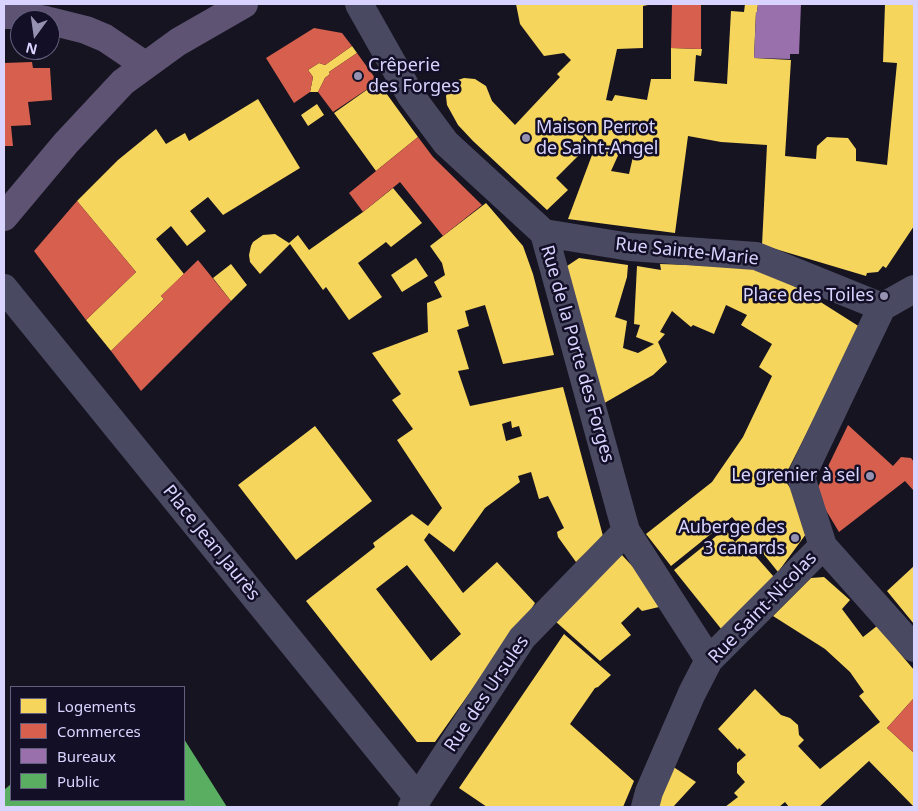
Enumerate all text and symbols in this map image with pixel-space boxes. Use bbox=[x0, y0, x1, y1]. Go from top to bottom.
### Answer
north arrow bbox=[10, 10, 60, 60]
text: N bbox=[24, 38, 39, 60]
place label: Crêperie des Forges bbox=[368, 55, 460, 98]
marker: Crêperie des Forges bbox=[352, 70, 364, 82]
place label: Maison Perrot de Saint-Angel bbox=[536, 117, 658, 160]
marker: Maison Perrot de Saint-Angel bbox=[520, 132, 532, 144]
street label: Rue Sainte-Marie bbox=[614, 234, 760, 270]
street label: Rue de la Porte des Forges bbox=[536, 243, 618, 465]
place label: Place des Toiles bbox=[743, 285, 874, 307]
marker: Place des Toiles bbox=[878, 290, 890, 302]
place label: Le grenier à sel bbox=[731, 465, 860, 487]
marker: Le grenier à sel bbox=[864, 470, 876, 482]
street label: Place Jean Jaurès bbox=[158, 481, 264, 605]
place label: Auberge des 3 canards bbox=[678, 517, 785, 560]
marker: Auberge des 3 canards bbox=[789, 532, 801, 544]
street label: Rue Saint-Nicolas bbox=[704, 548, 822, 668]
street label: Rue des Ursules bbox=[440, 632, 534, 756]
legend bbox=[10, 686, 185, 801]
text: Logements bbox=[57, 696, 136, 716]
text: Commerces bbox=[57, 721, 141, 741]
text: Bureaux bbox=[57, 746, 116, 766]
text: Public bbox=[57, 771, 100, 791]

